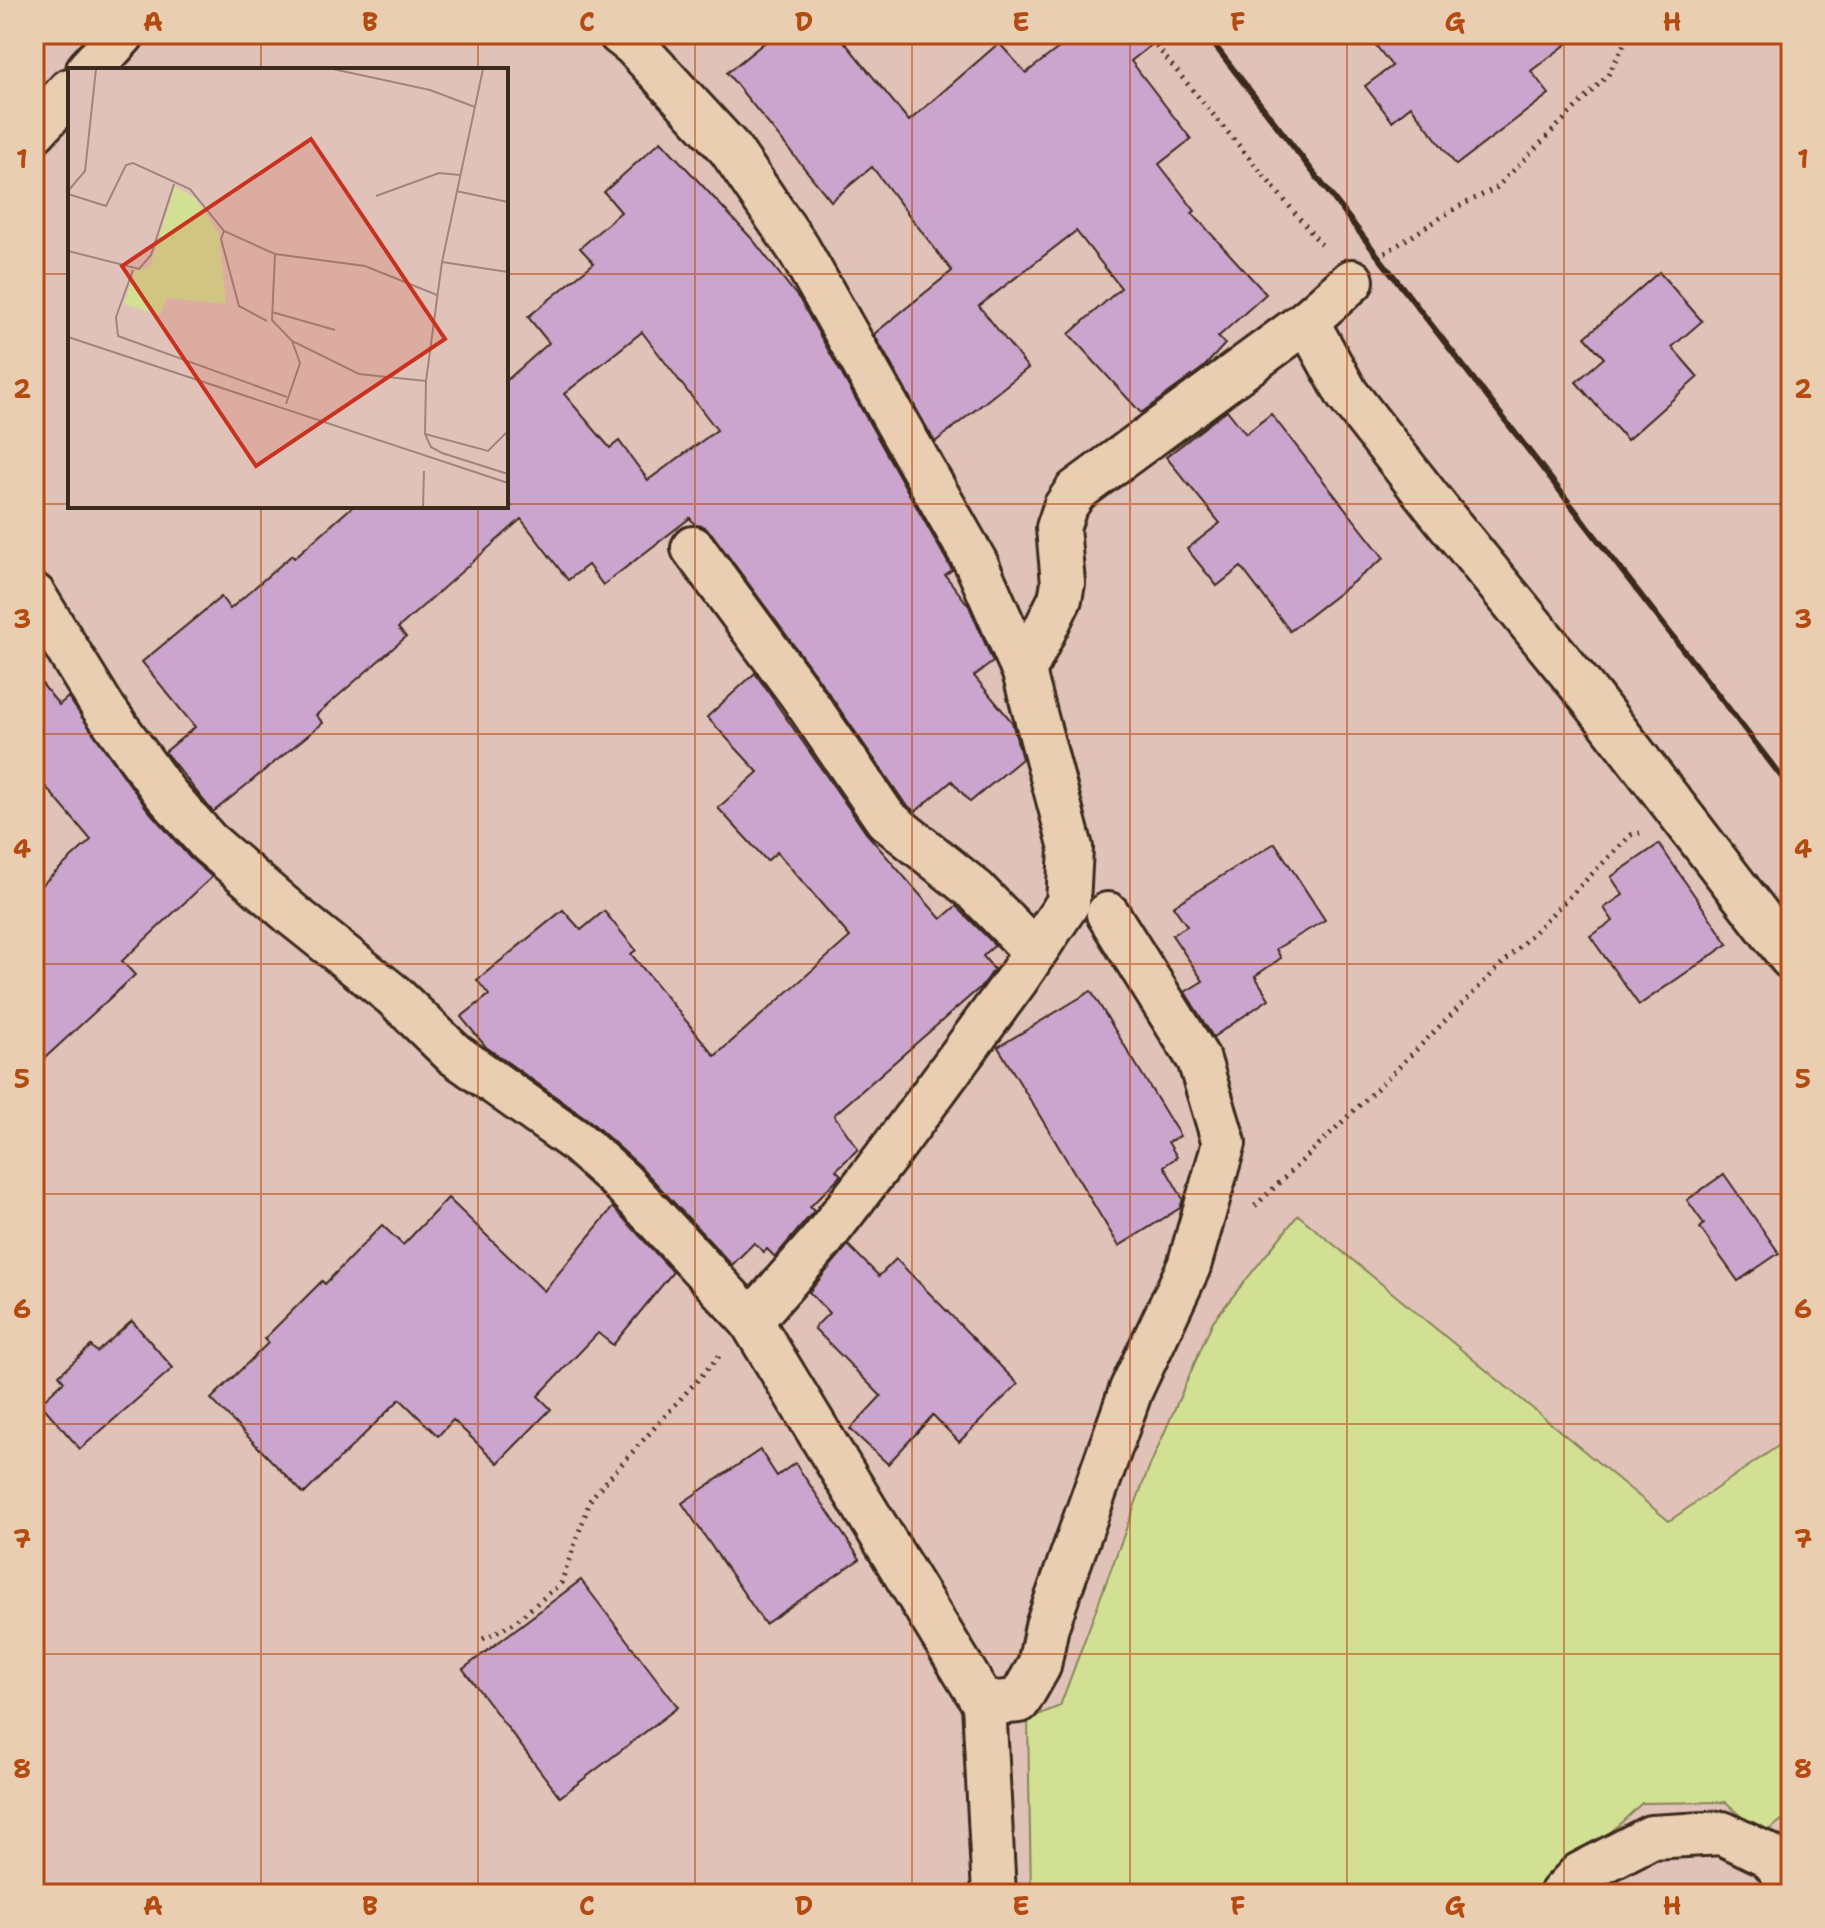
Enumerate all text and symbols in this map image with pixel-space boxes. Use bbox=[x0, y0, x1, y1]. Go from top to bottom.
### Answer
text: A bbox=[143, 4, 163, 39]
text: B bbox=[362, 4, 378, 39]
text: C bbox=[579, 4, 595, 39]
text: D bbox=[795, 4, 813, 39]
text: E bbox=[1012, 4, 1030, 39]
text: F bbox=[1230, 4, 1246, 39]
text: G bbox=[1445, 4, 1466, 39]
text: H bbox=[1663, 4, 1681, 39]
inset map bbox=[68, 68, 508, 508]
text: 1 bbox=[16, 141, 28, 176]
text: 1 bbox=[1797, 141, 1809, 176]
text: 2 bbox=[13, 371, 31, 406]
text: 2 bbox=[1794, 371, 1812, 406]
text: 3 bbox=[13, 601, 31, 636]
text: 3 bbox=[1794, 601, 1812, 636]
text: 4 bbox=[13, 831, 31, 866]
text: 4 bbox=[1794, 831, 1812, 866]
text: 5 bbox=[14, 1061, 30, 1096]
text: 5 bbox=[1795, 1061, 1811, 1096]
text: 6 bbox=[13, 1291, 31, 1326]
text: 6 bbox=[1794, 1291, 1812, 1326]
text: 7 bbox=[13, 1521, 31, 1556]
text: 7 bbox=[1794, 1521, 1812, 1556]
text: 8 bbox=[13, 1751, 31, 1786]
text: 8 bbox=[1794, 1751, 1812, 1786]
text: A bbox=[143, 1888, 163, 1923]
text: B bbox=[362, 1888, 378, 1923]
text: C bbox=[579, 1888, 595, 1923]
text: D bbox=[795, 1888, 813, 1923]
text: E bbox=[1012, 1888, 1030, 1923]
text: F bbox=[1230, 1888, 1246, 1923]
text: G bbox=[1445, 1888, 1466, 1923]
text: H bbox=[1663, 1888, 1681, 1923]

